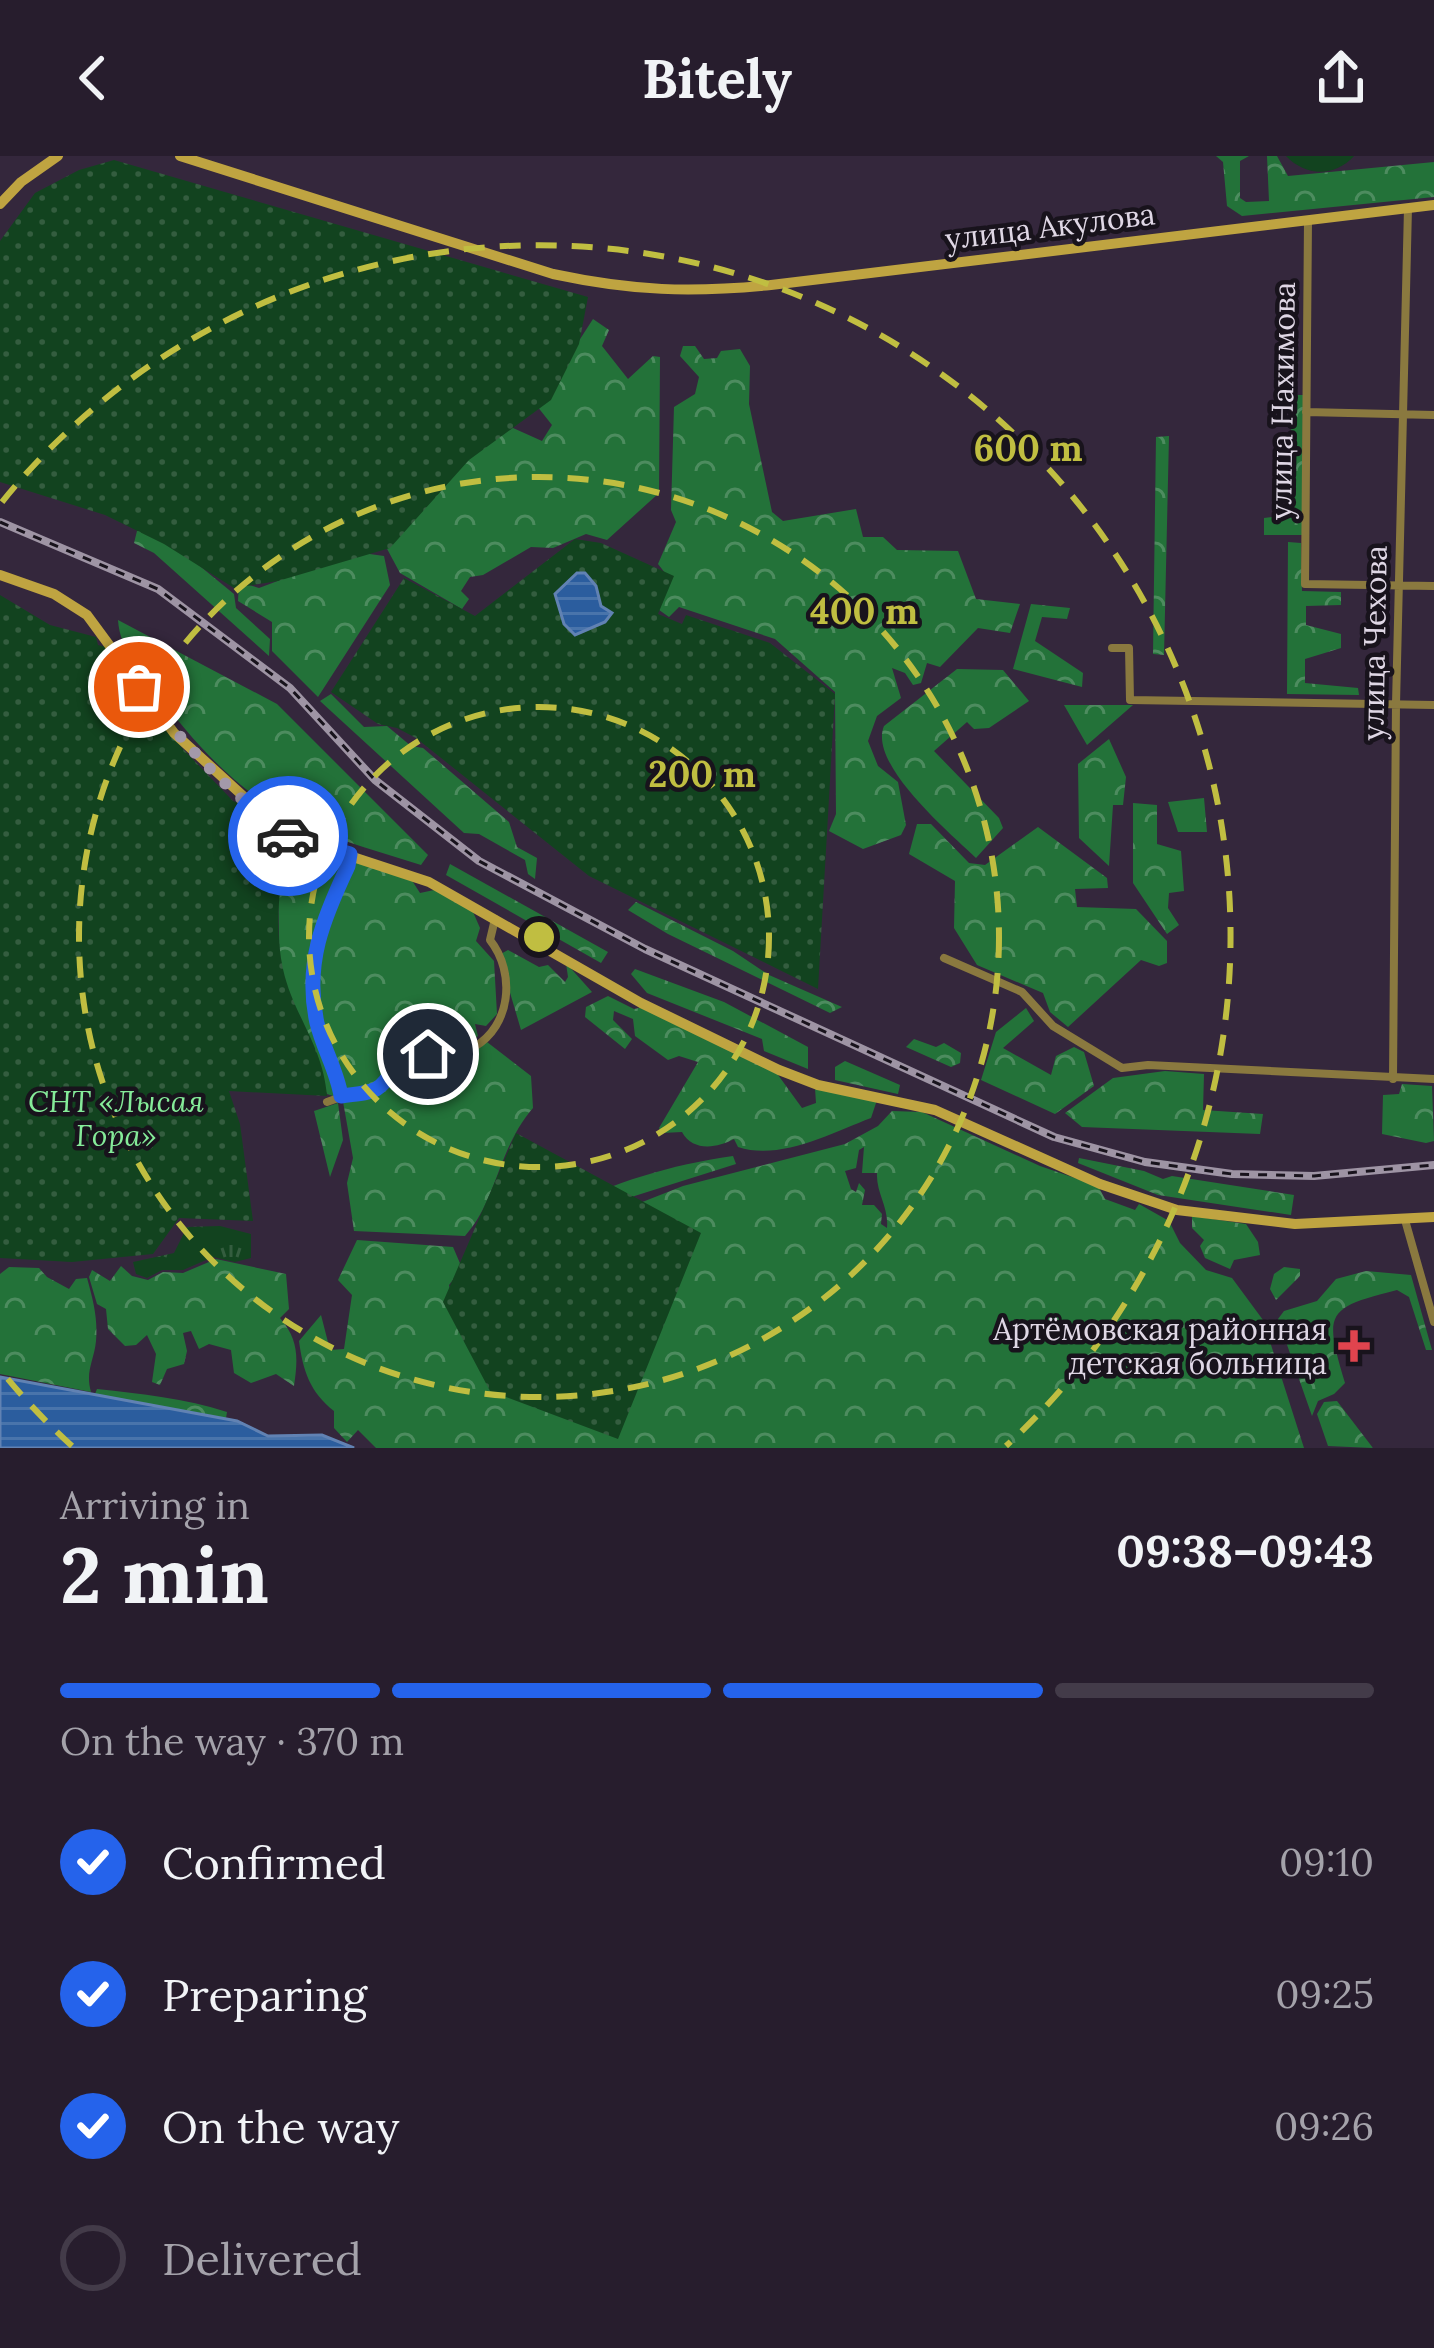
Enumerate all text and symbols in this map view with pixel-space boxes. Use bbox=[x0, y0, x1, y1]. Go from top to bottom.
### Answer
text: Bitely bbox=[642, 44, 792, 113]
icon: back bbox=[60, 45, 126, 111]
icon: share bbox=[1308, 45, 1374, 111]
street label: улица Акулова bbox=[943, 194, 1157, 259]
street label: улица Нахимова bbox=[1261, 282, 1304, 520]
text: 600 m bbox=[973, 425, 1083, 471]
street label: улица Чехова bbox=[1353, 545, 1396, 741]
text: 400 m bbox=[810, 588, 918, 634]
pin bbox=[88, 636, 190, 738]
icon: bag bbox=[106, 654, 172, 720]
text: 200 m bbox=[648, 751, 756, 797]
courier bbox=[228, 776, 348, 896]
icon: car bbox=[255, 803, 321, 869]
centre of rings bbox=[518, 916, 560, 958]
pin bbox=[377, 1003, 479, 1105]
icon: home bbox=[395, 1021, 461, 1087]
park label: СНТ «Лысая Гора» bbox=[28, 1082, 204, 1154]
place label: Артёмовская районная детская больница bbox=[992, 1310, 1327, 1382]
marker: Артёмовская районная детская больница bbox=[1338, 1330, 1370, 1362]
text: Arriving in bbox=[60, 1480, 250, 1530]
text: 09:38–09:43 bbox=[1116, 1522, 1374, 1579]
text: 2 min bbox=[60, 1525, 269, 1624]
text: On the way · 370 m bbox=[60, 1716, 404, 1766]
icon: check bbox=[60, 1829, 126, 1895]
text: Confirmed bbox=[162, 1834, 386, 1891]
text: 09:10 bbox=[1279, 1837, 1374, 1887]
icon: check bbox=[60, 1961, 126, 2027]
text: Preparing bbox=[162, 1966, 367, 2023]
text: 09:25 bbox=[1275, 1969, 1374, 2019]
icon: check bbox=[60, 2093, 126, 2159]
text: On the way bbox=[162, 2098, 400, 2155]
text: 09:26 bbox=[1274, 2101, 1374, 2151]
text: Delivered bbox=[162, 2230, 362, 2287]

